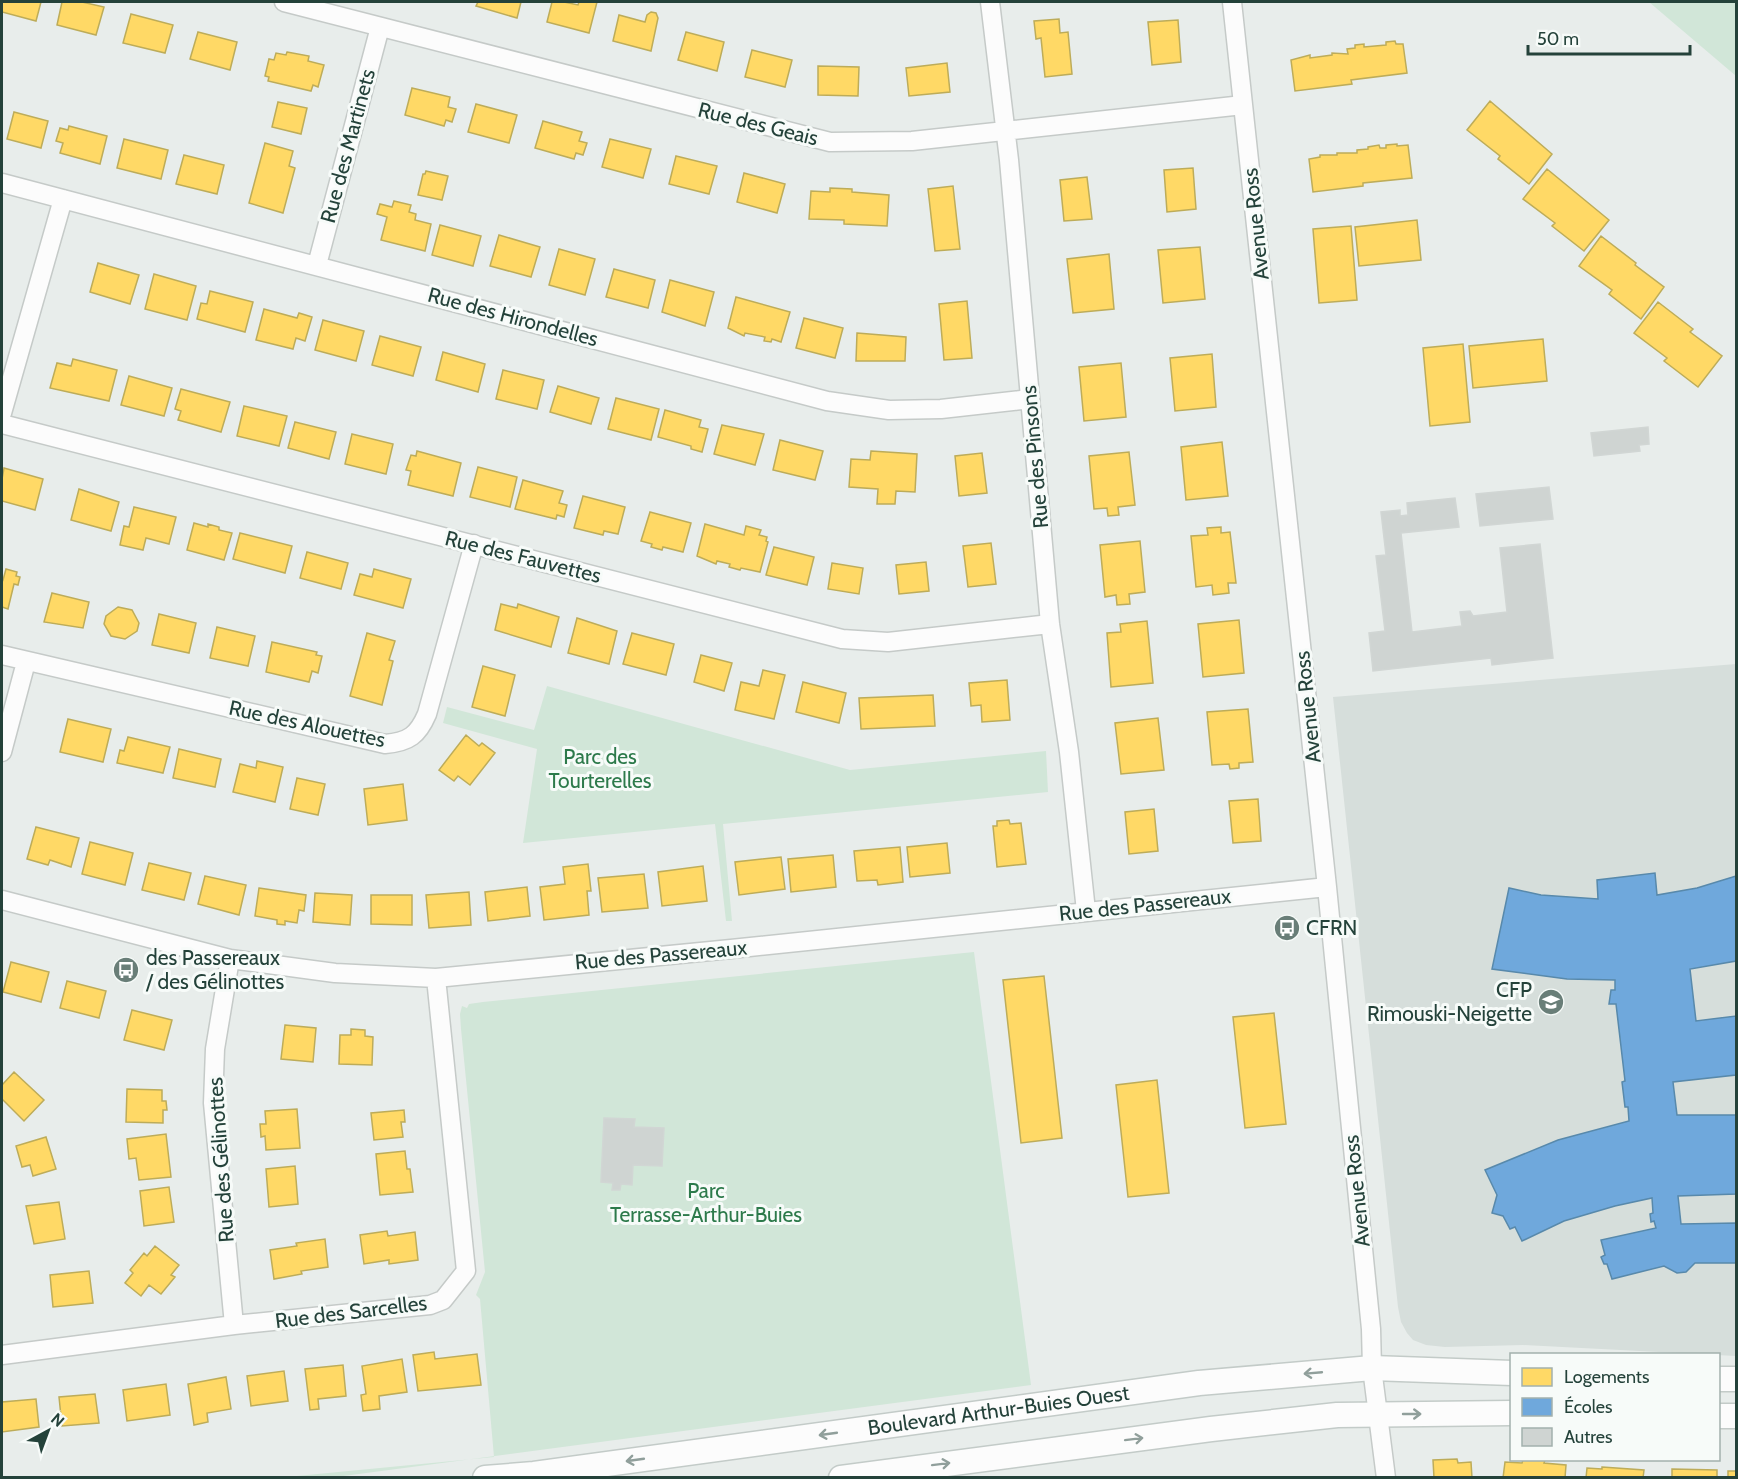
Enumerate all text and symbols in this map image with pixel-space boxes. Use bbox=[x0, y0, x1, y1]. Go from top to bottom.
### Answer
scale bar bbox=[1528, 18, 1690, 56]
text: 50 m bbox=[1537, 28, 1579, 50]
street label: Rue des Martinets bbox=[315, 66, 380, 225]
street label: Rue des Geais bbox=[696, 97, 821, 151]
street label: Avenue Ross bbox=[1237, 166, 1274, 281]
street label: Rue des Hirondelles bbox=[425, 282, 601, 351]
street label: Rue des Pinsons bbox=[1016, 384, 1053, 530]
street label: Rue des Fauvettes bbox=[442, 525, 604, 588]
street label: Avenue Ross bbox=[1289, 649, 1326, 764]
street label: Rue des Alouettes bbox=[227, 695, 388, 752]
park label: Parc des Tourterelles bbox=[549, 744, 652, 793]
street label: Rue des Passereaux bbox=[1058, 883, 1232, 926]
bus stop icon: CFRN bbox=[1272, 913, 1302, 943]
place label: CFRN bbox=[1306, 915, 1357, 940]
street label: Rue des Passereaux bbox=[574, 935, 748, 974]
place label: des Passereaux / des Gélinottes bbox=[145, 945, 284, 994]
bus stop icon: des Passereaux / des Gélinottes bbox=[111, 955, 141, 985]
place label: CFP Rimouski-Neigette bbox=[1367, 977, 1532, 1026]
school or university icon: CFP Rimouski-Neigette bbox=[1536, 987, 1566, 1017]
street label: Rue des Gélinottes bbox=[202, 1076, 239, 1243]
street label: Avenue Ross bbox=[1338, 1133, 1375, 1248]
park label: Parc Terrasse-Arthur-Buies bbox=[610, 1178, 802, 1227]
street label: Rue des Sarcelles bbox=[274, 1290, 429, 1333]
legend bbox=[1510, 1353, 1720, 1461]
text: Logements bbox=[1564, 1366, 1649, 1388]
one-way arrow bbox=[1304, 1368, 1324, 1379]
street label: Boulevard Arthur-Buies Ouest bbox=[866, 1380, 1131, 1440]
text: Écoles bbox=[1564, 1396, 1612, 1418]
north arrow bbox=[18, 1401, 78, 1461]
one-way arrow bbox=[1401, 1408, 1421, 1420]
text: N bbox=[47, 1409, 68, 1431]
text: Autres bbox=[1564, 1426, 1613, 1448]
one-way arrow bbox=[819, 1428, 839, 1439]
one-way arrow bbox=[1124, 1433, 1144, 1444]
one-way arrow bbox=[626, 1455, 645, 1466]
one-way arrow bbox=[931, 1459, 950, 1470]

